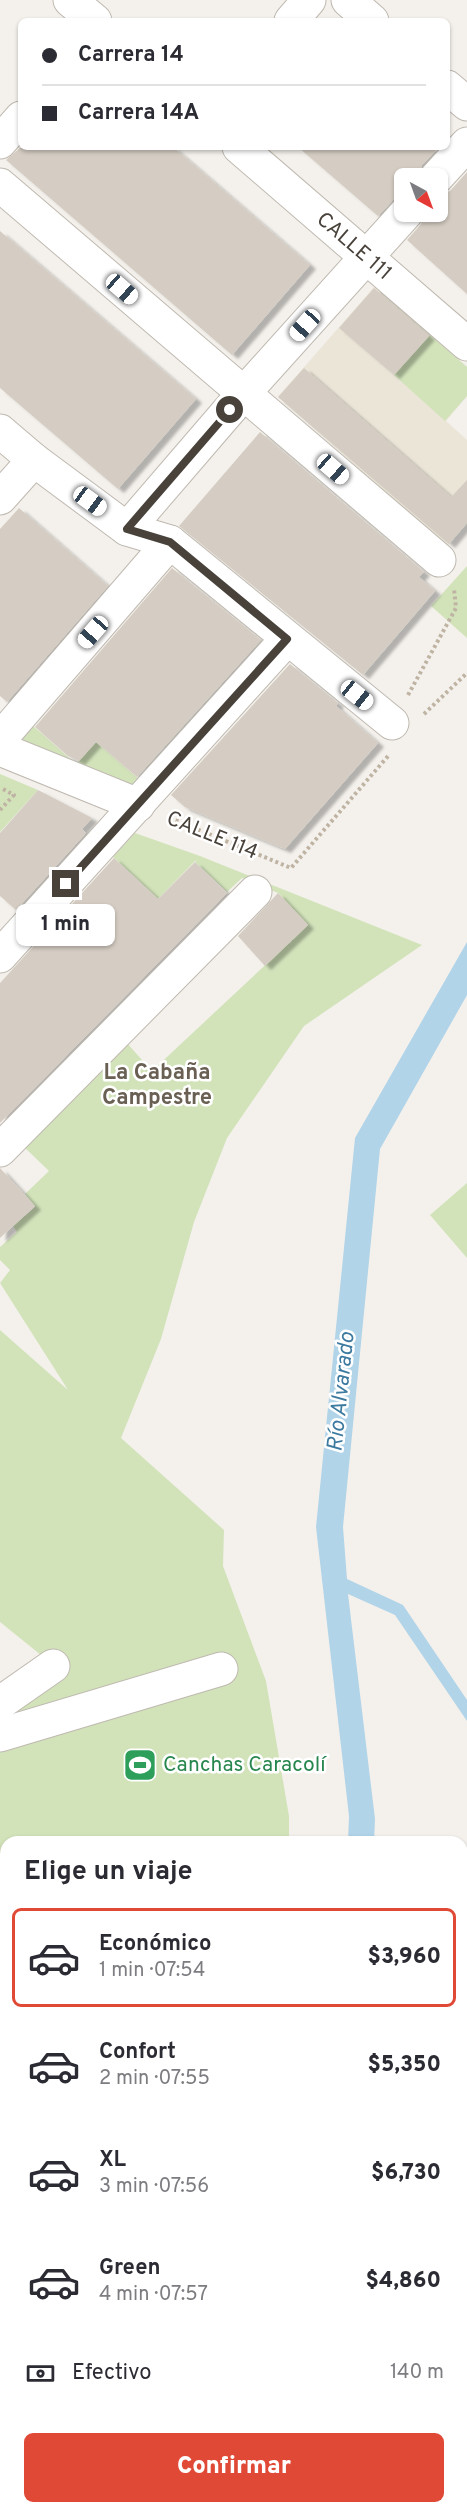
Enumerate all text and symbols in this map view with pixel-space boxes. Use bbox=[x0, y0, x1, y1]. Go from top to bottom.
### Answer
text: Carrera 14 bbox=[78, 42, 184, 69]
text: Carrera 14A bbox=[78, 100, 199, 127]
north arrow bbox=[394, 168, 448, 222]
map controls bbox=[394, 168, 448, 222]
street label: CALLE 111 bbox=[311, 206, 397, 287]
car bbox=[103, 270, 141, 308]
car bbox=[286, 306, 324, 344]
route start bbox=[216, 396, 243, 423]
car bbox=[314, 450, 352, 488]
car bbox=[70, 483, 110, 519]
car bbox=[74, 613, 112, 651]
car bbox=[337, 677, 377, 713]
street label: CALLE 114 bbox=[162, 805, 262, 867]
route end bbox=[52, 870, 79, 897]
callout: 1 min bbox=[16, 905, 116, 947]
text: 1 min bbox=[41, 912, 90, 938]
district label: La Cabaña Campestre bbox=[102, 1060, 212, 1112]
water label: Río Alvarado bbox=[322, 1331, 362, 1453]
sports icon: Canchas Caracolí bbox=[122, 1747, 158, 1783]
place label: Canchas Caracolí bbox=[163, 1752, 327, 1779]
text: Elige un viaje bbox=[24, 1855, 193, 1889]
icon: car bbox=[27, 1931, 81, 1985]
text: Económico bbox=[99, 1931, 212, 1958]
text: $3,960 bbox=[368, 1944, 441, 1971]
text: 1 min · 07:54 bbox=[99, 1958, 205, 1984]
icon: car bbox=[27, 2039, 81, 2093]
text: Confort bbox=[99, 2039, 176, 2066]
text: $5,350 bbox=[367, 2052, 441, 2079]
text: 2 min · 07:55 bbox=[99, 2066, 210, 2092]
icon: car bbox=[27, 2147, 81, 2201]
text: XL bbox=[99, 2147, 126, 2174]
text: $6,730 bbox=[371, 2160, 441, 2187]
text: 3 min · 07:56 bbox=[99, 2174, 209, 2200]
icon: car bbox=[27, 2255, 81, 2309]
text: Green bbox=[99, 2255, 161, 2282]
text: $4,860 bbox=[365, 2268, 441, 2295]
text: 4 min · 07:57 bbox=[99, 2282, 208, 2308]
icon: cash bbox=[24, 2357, 57, 2390]
text: Efectivo bbox=[72, 2360, 152, 2387]
text: 140 m bbox=[390, 2360, 444, 2386]
button: Confirmar bbox=[24, 2433, 444, 2502]

